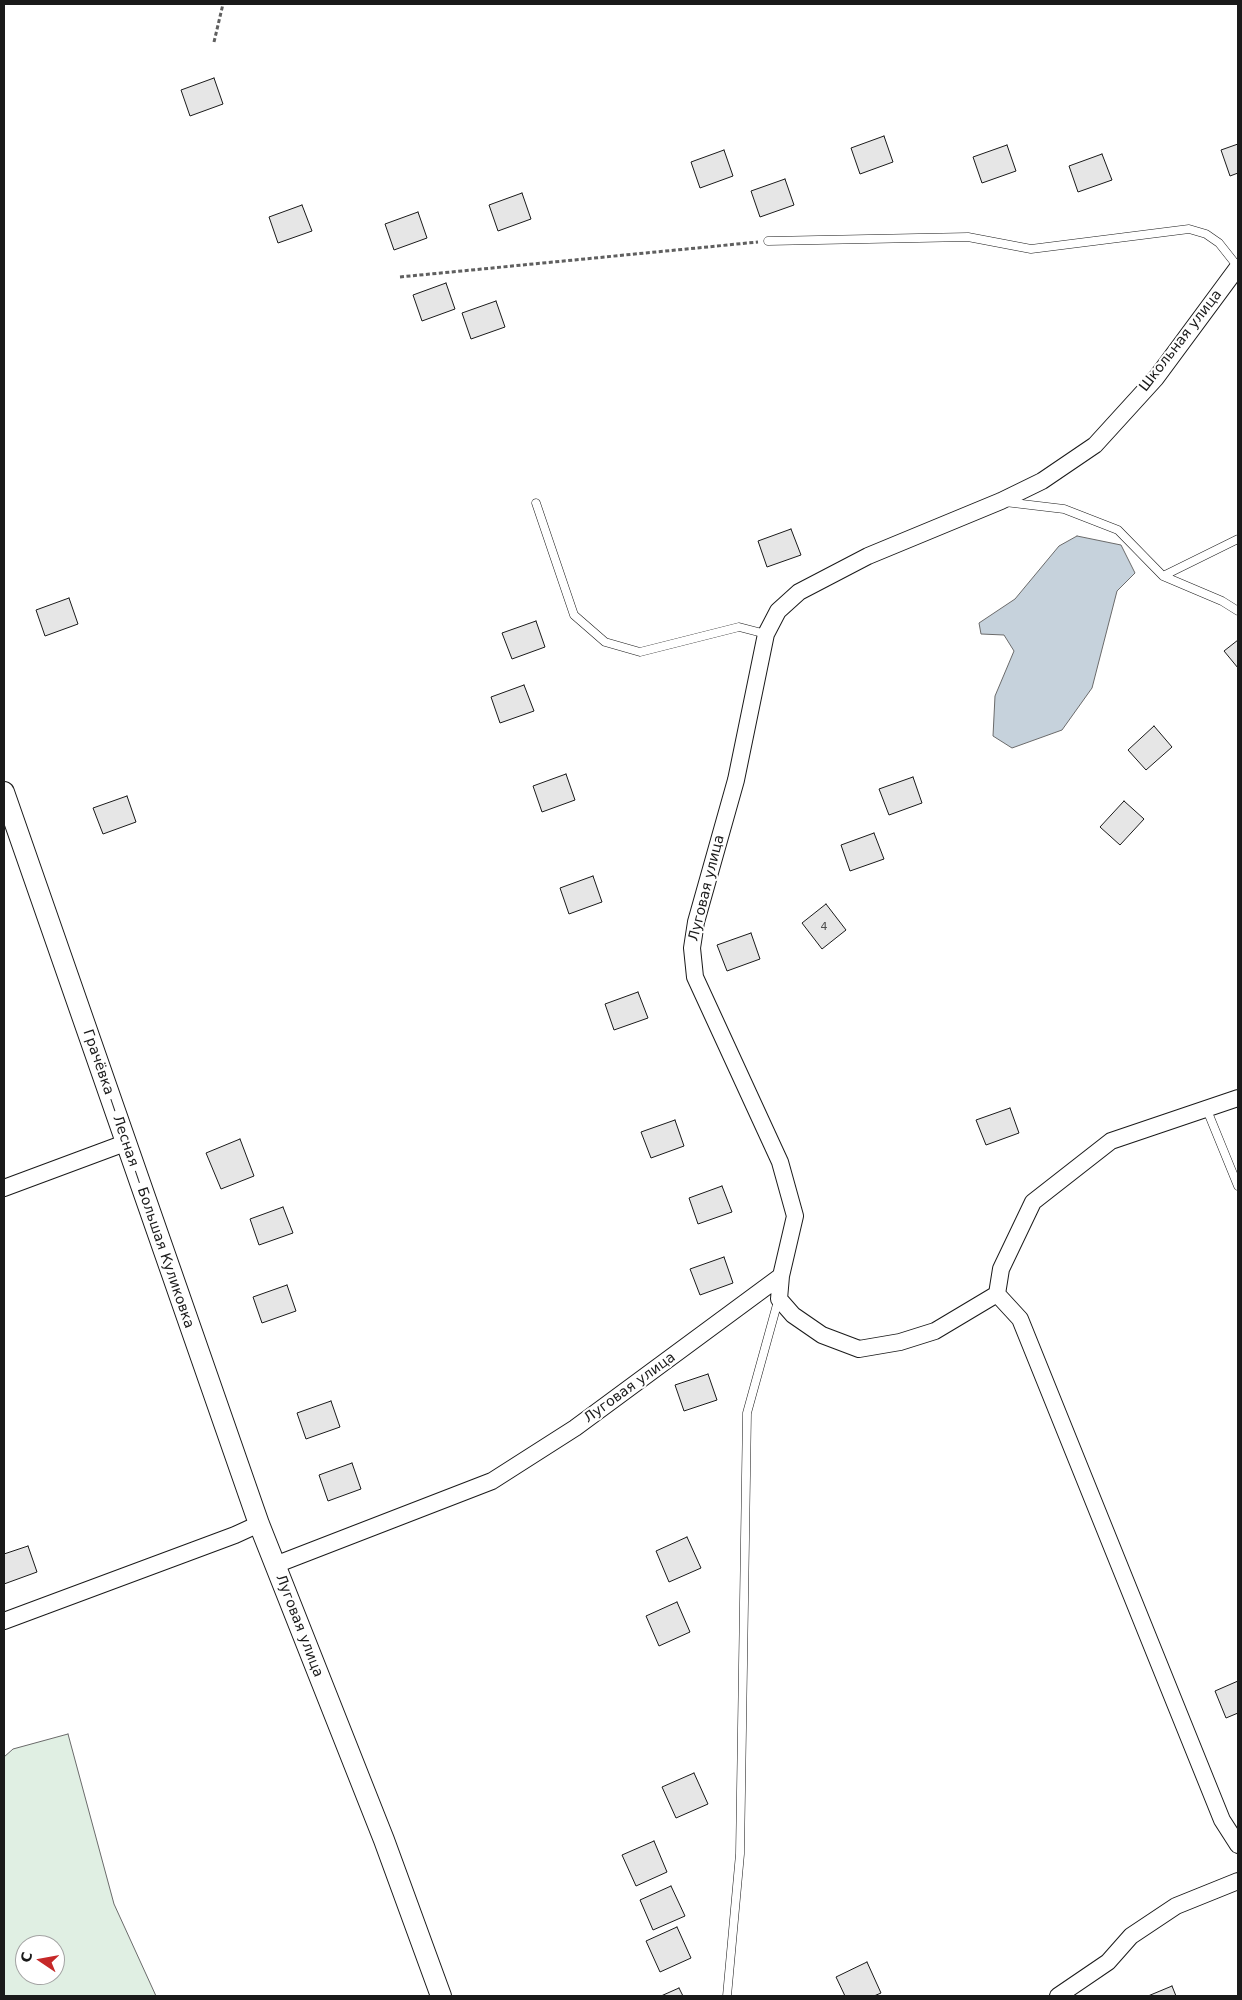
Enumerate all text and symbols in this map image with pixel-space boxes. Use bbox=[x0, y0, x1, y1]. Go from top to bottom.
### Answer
street label: Школьная улица bbox=[1136, 287, 1226, 395]
street label: Луговая улица bbox=[686, 833, 728, 943]
house number: 4 bbox=[821, 920, 827, 934]
street label: Грачёвка — Лесная — Большая Куликовка bbox=[79, 1027, 197, 1331]
street label: Луговая улица bbox=[581, 1349, 679, 1427]
street label: Луговая улица bbox=[272, 1572, 326, 1680]
north arrow bbox=[15, 1935, 65, 1985]
text: С bbox=[17, 1950, 35, 1964]

